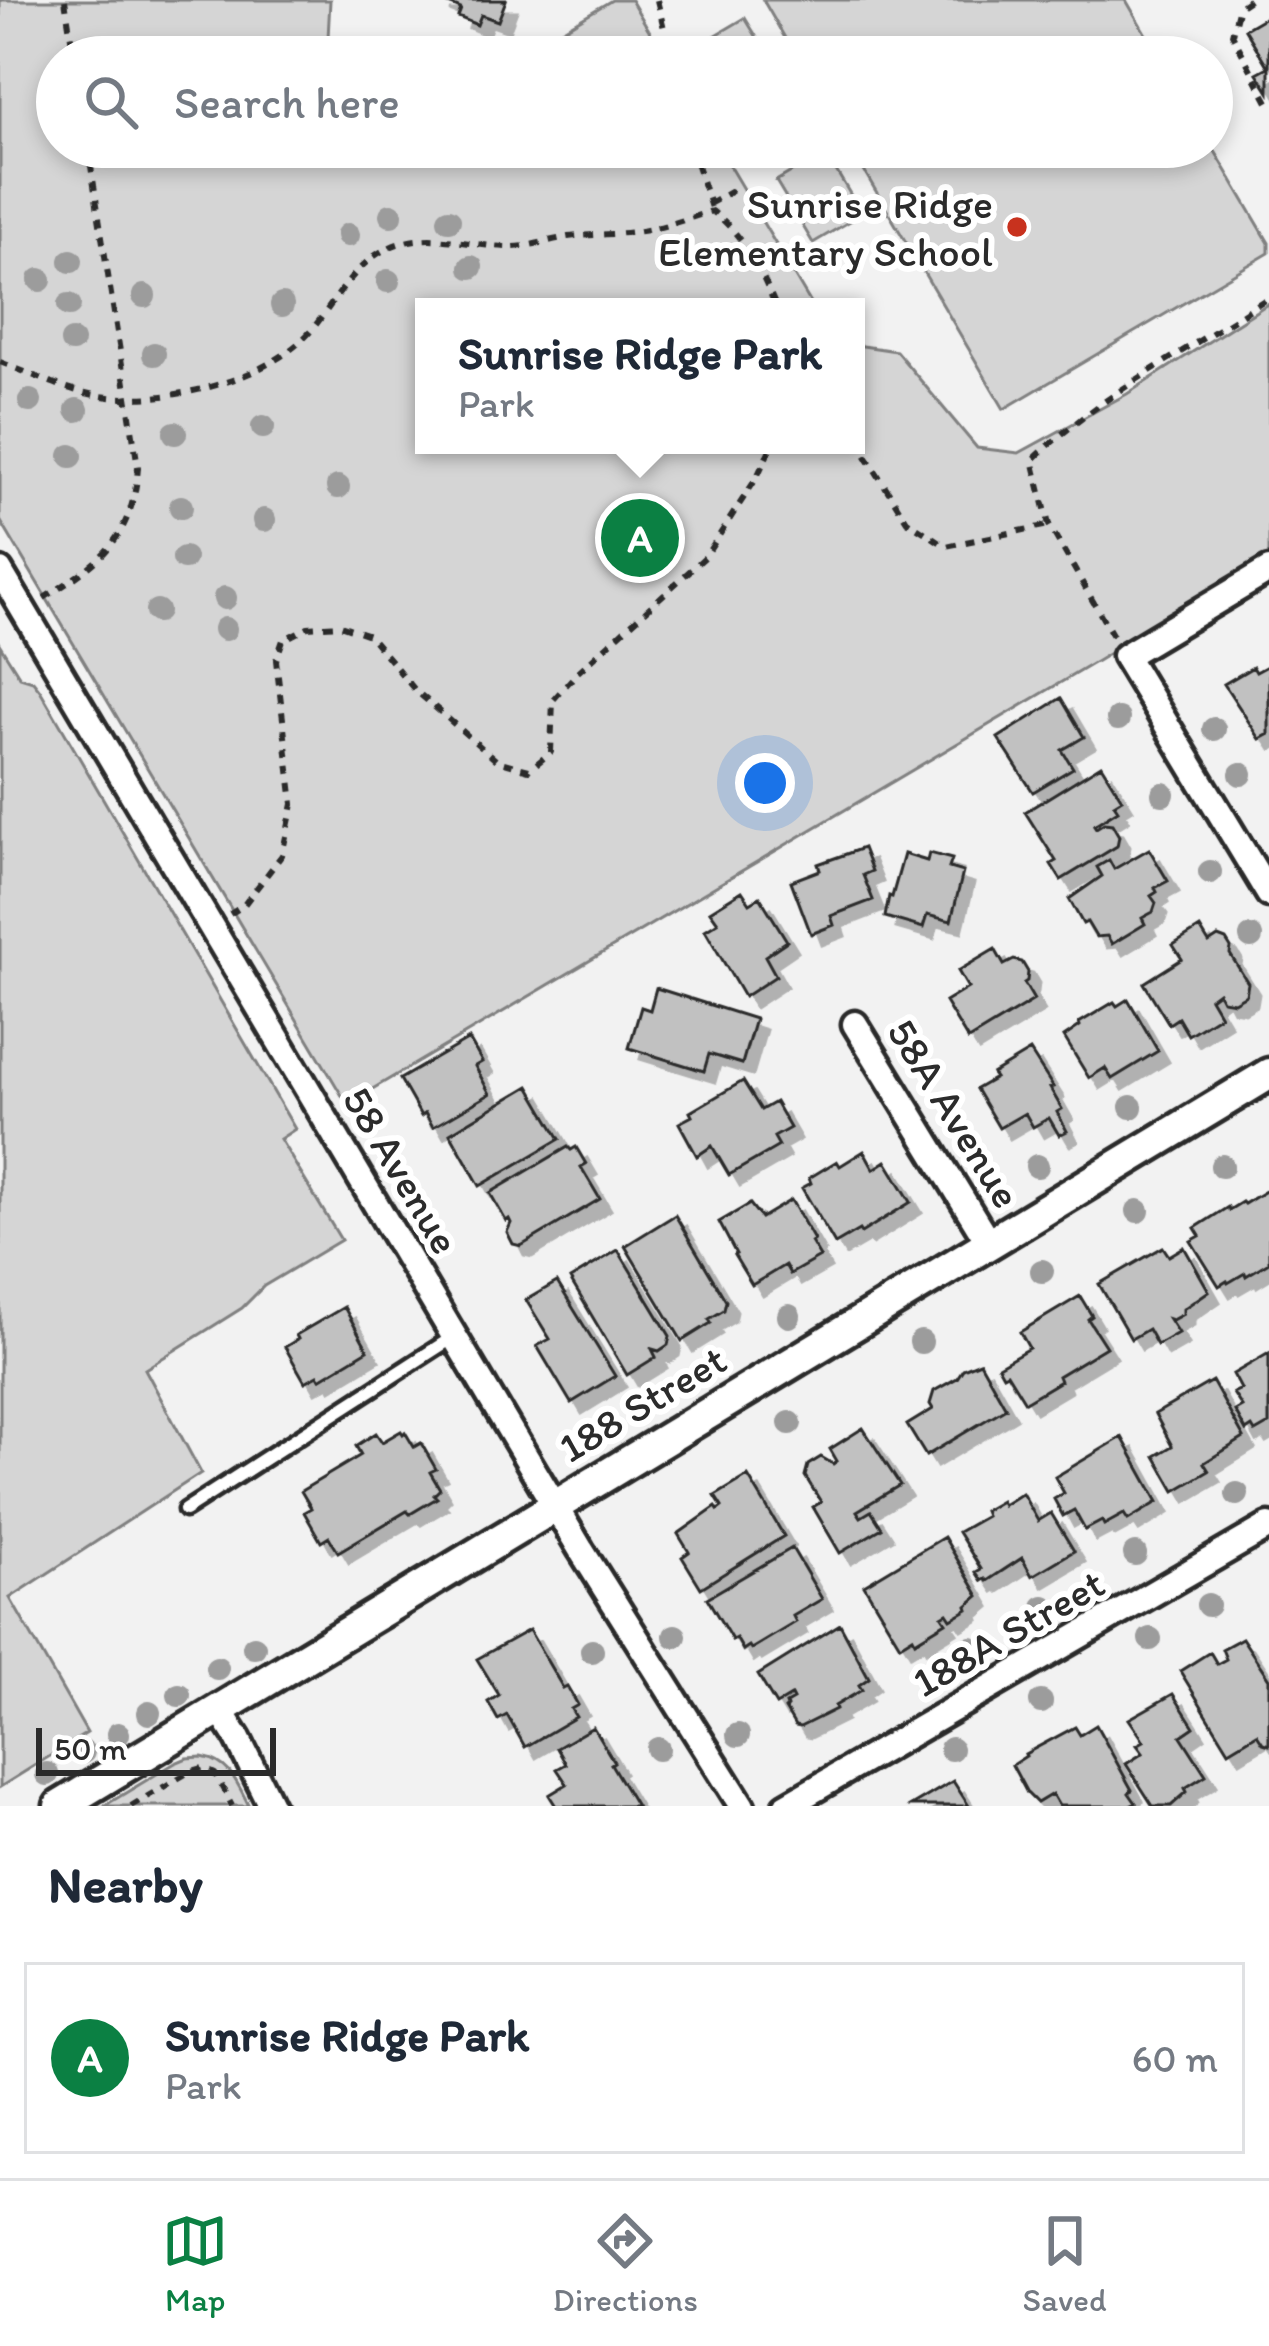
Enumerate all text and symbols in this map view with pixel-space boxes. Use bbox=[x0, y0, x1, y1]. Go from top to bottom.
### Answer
search box bbox=[36, 36, 1233, 168]
icon: search bbox=[78, 69, 144, 135]
text: Search here bbox=[174, 75, 400, 129]
place label: Sunrise Ridge Elementary School bbox=[658, 178, 993, 277]
marker: Sunrise Ridge Elementary School bbox=[1004, 214, 1030, 240]
popup bbox=[415, 298, 865, 454]
text: Sunrise Ridge Park bbox=[458, 326, 822, 380]
text: Park bbox=[458, 380, 535, 427]
pin: A bbox=[601, 493, 679, 583]
your location bbox=[735, 753, 795, 813]
street label: 58A Avenue bbox=[876, 1009, 1033, 1217]
street label: 58 Avenue bbox=[332, 1077, 471, 1263]
street label: 188 Street bbox=[549, 1334, 735, 1473]
street label: 188A Street bbox=[903, 1557, 1113, 1708]
scale bar bbox=[36, 1722, 276, 1775]
text: 50 m bbox=[54, 1729, 127, 1768]
text: Nearby bbox=[48, 1854, 203, 1915]
text: Sunrise Ridge Park bbox=[165, 2008, 529, 2062]
text: A bbox=[78, 2035, 102, 2082]
text: 60 m bbox=[1132, 2035, 1218, 2082]
text: Park bbox=[165, 2062, 242, 2109]
tab: Map bbox=[162, 2208, 228, 2319]
tab: Directions bbox=[553, 2208, 698, 2319]
tab: Saved bbox=[1023, 2208, 1107, 2319]

